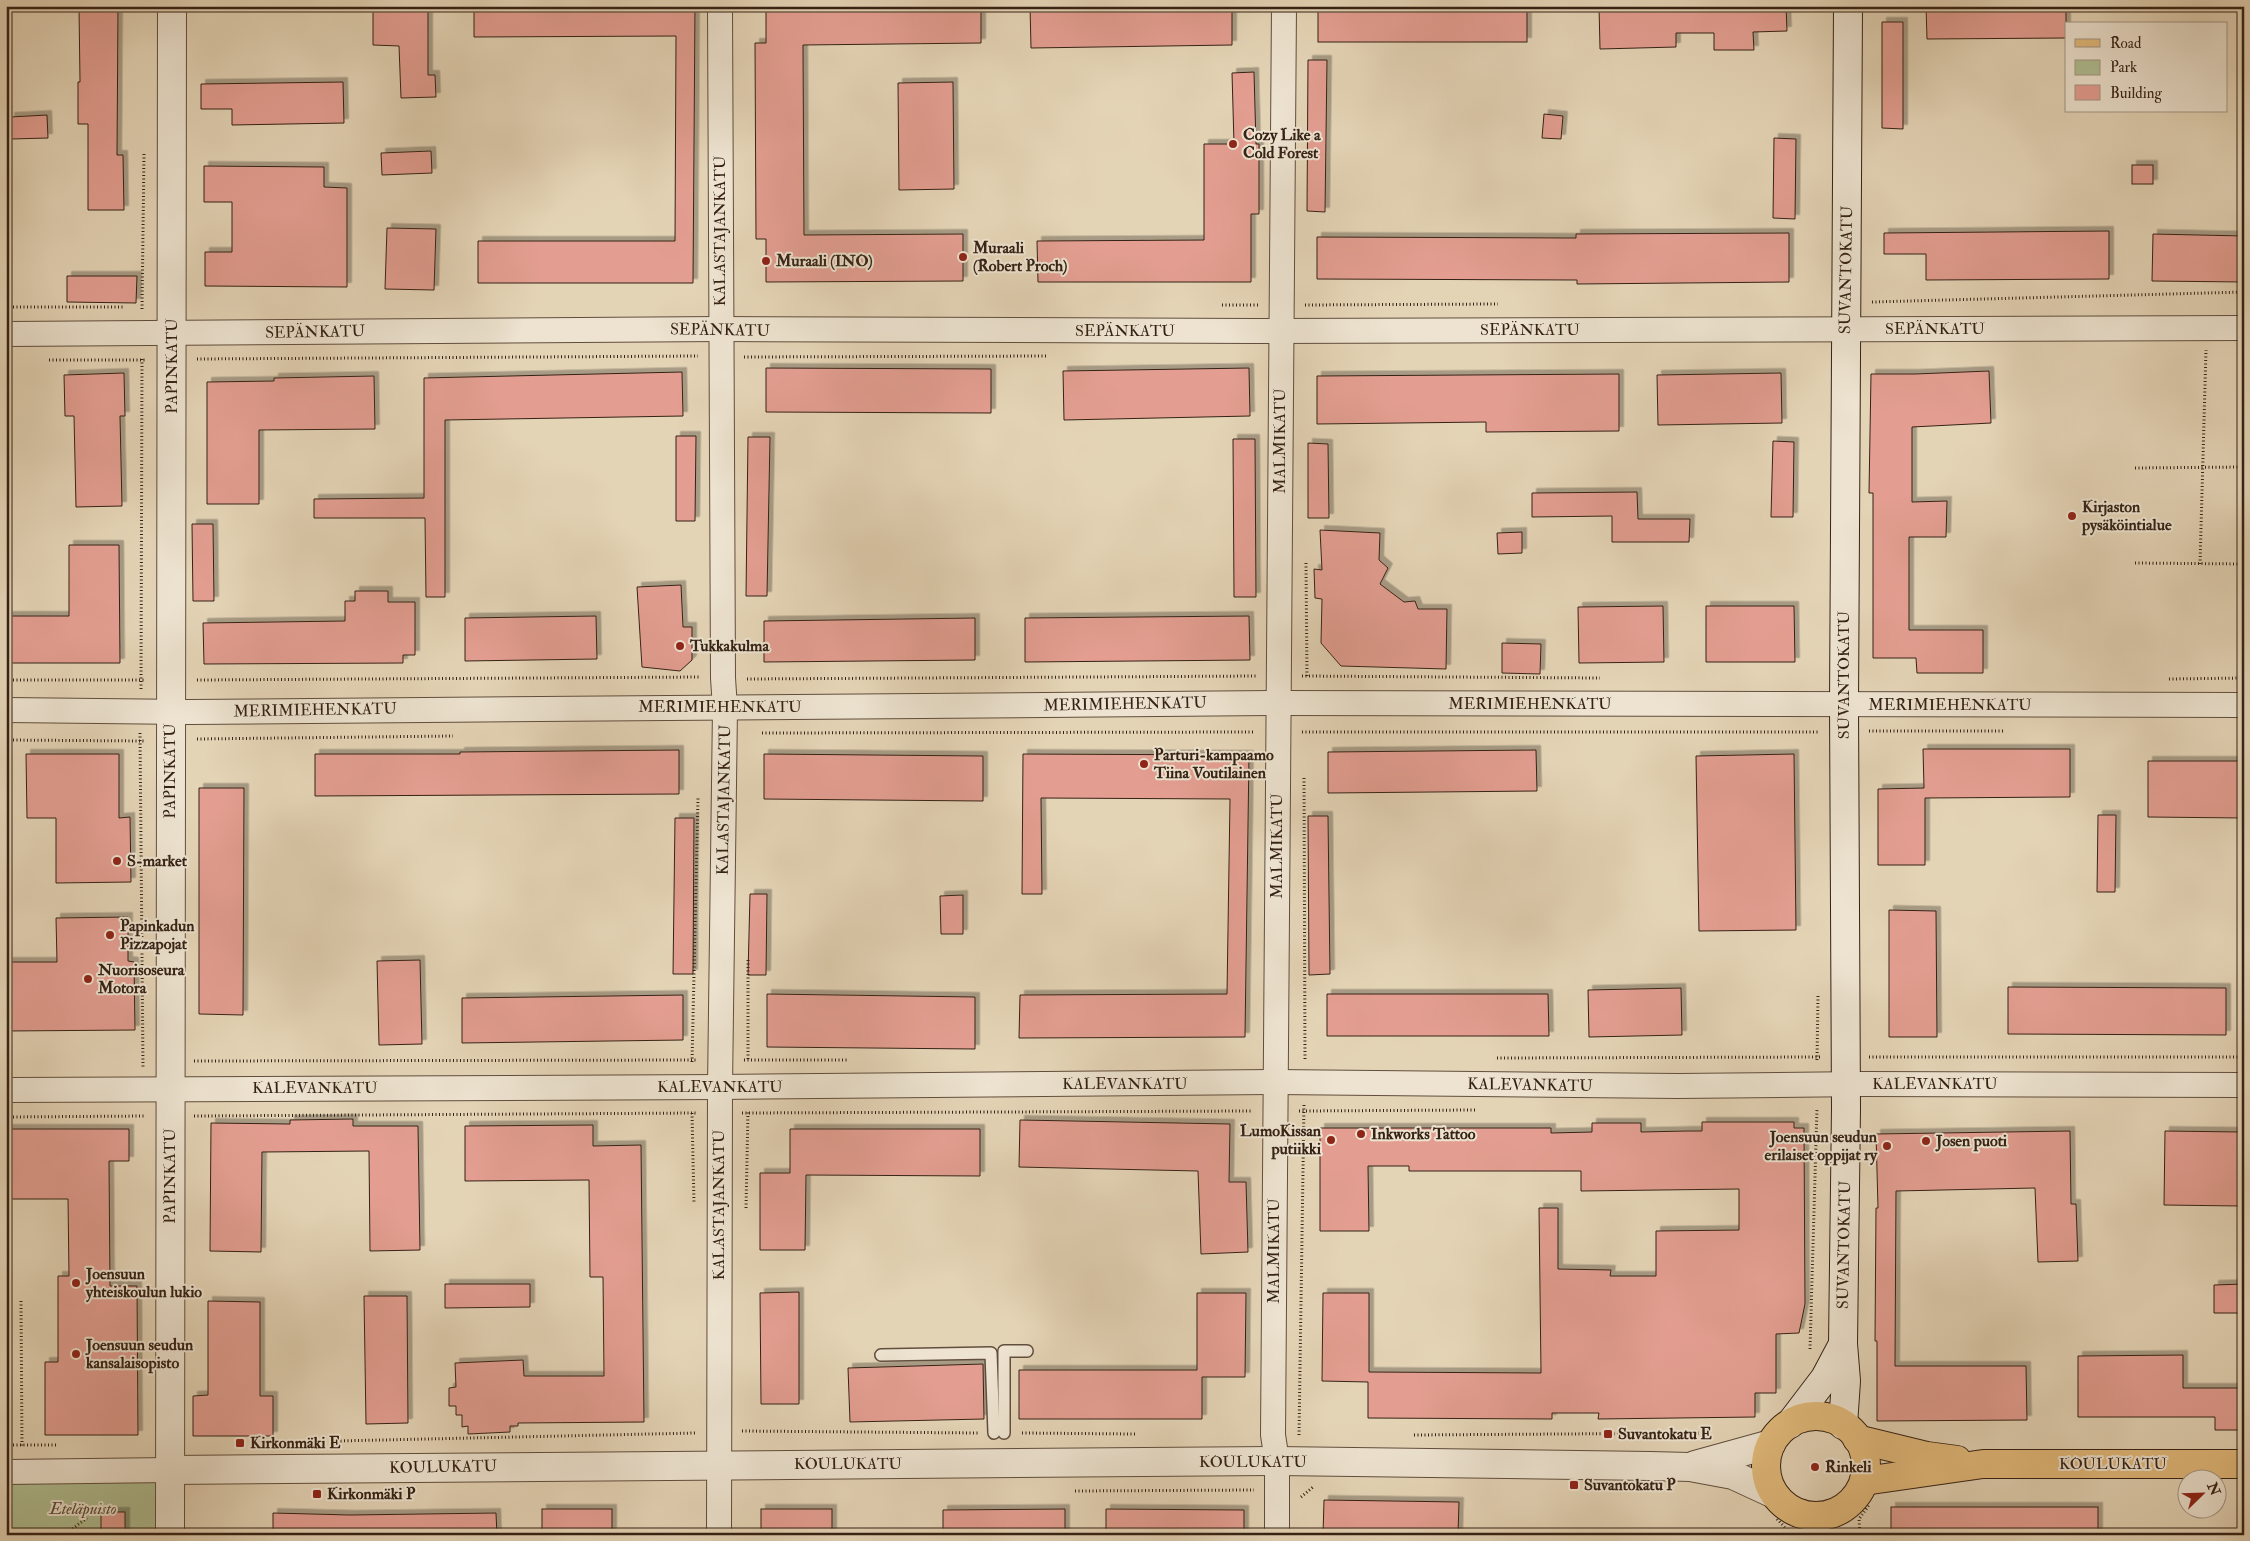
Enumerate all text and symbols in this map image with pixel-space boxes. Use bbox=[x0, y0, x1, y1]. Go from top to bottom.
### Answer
legend bbox=[2065, 22, 2228, 112]
text: Road bbox=[2110, 34, 2142, 53]
text: Park bbox=[2110, 58, 2137, 77]
text: Building bbox=[2110, 84, 2162, 103]
place label: Cozy Like a Cold Forest bbox=[1243, 125, 1321, 163]
marker: Cozy Like a Cold Forest bbox=[1227, 138, 1239, 150]
street label: KALASTAJANKATU bbox=[710, 155, 731, 306]
street label: SUVANTOKATU bbox=[1835, 205, 1857, 334]
place label: Muraali (Robert Proch) bbox=[972, 238, 1067, 276]
place label: Muraali (INO) bbox=[775, 251, 873, 271]
marker: Muraali (Robert Proch) bbox=[957, 251, 969, 263]
marker: Muraali (INO) bbox=[760, 255, 772, 267]
street label: PAPINKATU bbox=[162, 318, 182, 414]
street label: SEPÄNKATU bbox=[670, 319, 771, 341]
street label: SEPÄNKATU bbox=[1885, 319, 1986, 339]
street label: SEPÄNKATU bbox=[1480, 320, 1581, 340]
street label: SEPÄNKATU bbox=[265, 321, 366, 343]
street label: SEPÄNKATU bbox=[1075, 321, 1176, 341]
street label: MALMIKATU bbox=[1270, 388, 1290, 494]
place label: Kirjaston pysäköintialue bbox=[2081, 497, 2172, 536]
marker: Kirjaston pysäköintialue bbox=[2066, 510, 2078, 522]
street label: SUVANTOKATU bbox=[1834, 610, 1854, 739]
place label: Tukkakulma bbox=[689, 636, 770, 656]
marker: Tukkakulma bbox=[674, 640, 686, 652]
street label: MERIMIEHENKATU bbox=[1043, 693, 1207, 715]
street label: MERIMIEHENKATU bbox=[1448, 694, 1612, 714]
street label: MERIMIEHENKATU bbox=[1868, 695, 2032, 715]
street label: MERIMIEHENKATU bbox=[638, 697, 802, 717]
street label: MERIMIEHENKATU bbox=[233, 699, 397, 721]
street label: PAPINKATU bbox=[160, 723, 180, 819]
street label: KALASTAJANKATU bbox=[713, 724, 736, 875]
place label: Parturi-kampaamo Tiina Voutilainen bbox=[1153, 745, 1274, 783]
marker: Parturi-kampaamo Tiina Voutilainen bbox=[1138, 758, 1150, 770]
street label: MALMIKATU bbox=[1267, 793, 1287, 899]
place label: S-market bbox=[127, 851, 188, 871]
marker: S-market bbox=[111, 855, 123, 867]
place label: Papinkadun Pizzapojat bbox=[120, 916, 195, 955]
marker: Papinkadun Pizzapojat bbox=[104, 929, 116, 941]
place label: Nuorisoseura Motora bbox=[97, 960, 185, 998]
marker: Nuorisoseura Motora bbox=[82, 973, 94, 985]
street label: KALEVANKATU bbox=[1062, 1074, 1188, 1094]
street label: KALEVANKATU bbox=[1467, 1074, 1593, 1096]
street label: KALEVANKATU bbox=[1872, 1074, 1998, 1094]
street label: KALEVANKATU bbox=[657, 1077, 783, 1097]
street label: KALEVANKATU bbox=[252, 1078, 378, 1098]
place label: LumoKissan putiikki bbox=[1240, 1121, 1322, 1160]
place label: Inkworks Tattoo bbox=[1371, 1124, 1476, 1144]
place label: Joensuun seudun erilaiset oppijat ry bbox=[1765, 1127, 1878, 1166]
street label: PAPINKATU bbox=[160, 1128, 180, 1224]
marker: Inkworks Tattoo bbox=[1355, 1128, 1367, 1140]
street label: KALASTAJANKATU bbox=[709, 1129, 730, 1280]
place label: Josen puoti bbox=[1935, 1131, 2008, 1152]
marker: LumoKissan putiikki bbox=[1325, 1134, 1337, 1146]
marker: Josen puoti bbox=[1920, 1135, 1932, 1147]
marker: Joensuun seudun erilaiset oppijat ry bbox=[1881, 1140, 1893, 1152]
street label: SUVANTOKATU bbox=[1833, 1180, 1855, 1309]
street label: MALMIKATU bbox=[1264, 1198, 1284, 1304]
place label: Joensuun yhteiskoulun lukio bbox=[85, 1264, 202, 1303]
marker: Joensuun yhteiskoulun lukio bbox=[70, 1277, 82, 1289]
place label: Joensuun seudun kansalaisopisto bbox=[85, 1335, 194, 1374]
marker: Joensuun seudun kansalaisopisto bbox=[70, 1348, 82, 1360]
place label: Suvantokatu E bbox=[1618, 1424, 1712, 1444]
marker: Suvantokatu E bbox=[1602, 1428, 1614, 1440]
place label: Kirkonmäki E bbox=[250, 1433, 341, 1453]
marker: Kirkonmäki E bbox=[234, 1437, 246, 1449]
street label: KOULUKATU bbox=[1199, 1452, 1308, 1472]
street label: KOULUKATU bbox=[794, 1454, 903, 1474]
street label: KOULUKATU bbox=[2059, 1454, 2168, 1474]
street label: KOULUKATU bbox=[389, 1456, 498, 1478]
place label: Rinkeli bbox=[1825, 1457, 1872, 1477]
marker: Rinkeli bbox=[1809, 1461, 1821, 1473]
north arrow bbox=[2178, 1468, 2228, 1518]
place label: Suvantokatu P bbox=[1584, 1475, 1676, 1495]
marker: Suvantokatu P bbox=[1568, 1479, 1580, 1491]
text: N bbox=[2203, 1479, 2224, 1499]
place label: Kirkonmäki P bbox=[327, 1484, 416, 1504]
marker: Kirkonmäki P bbox=[311, 1488, 323, 1500]
park label: Eteläpuisto bbox=[49, 1499, 117, 1519]

